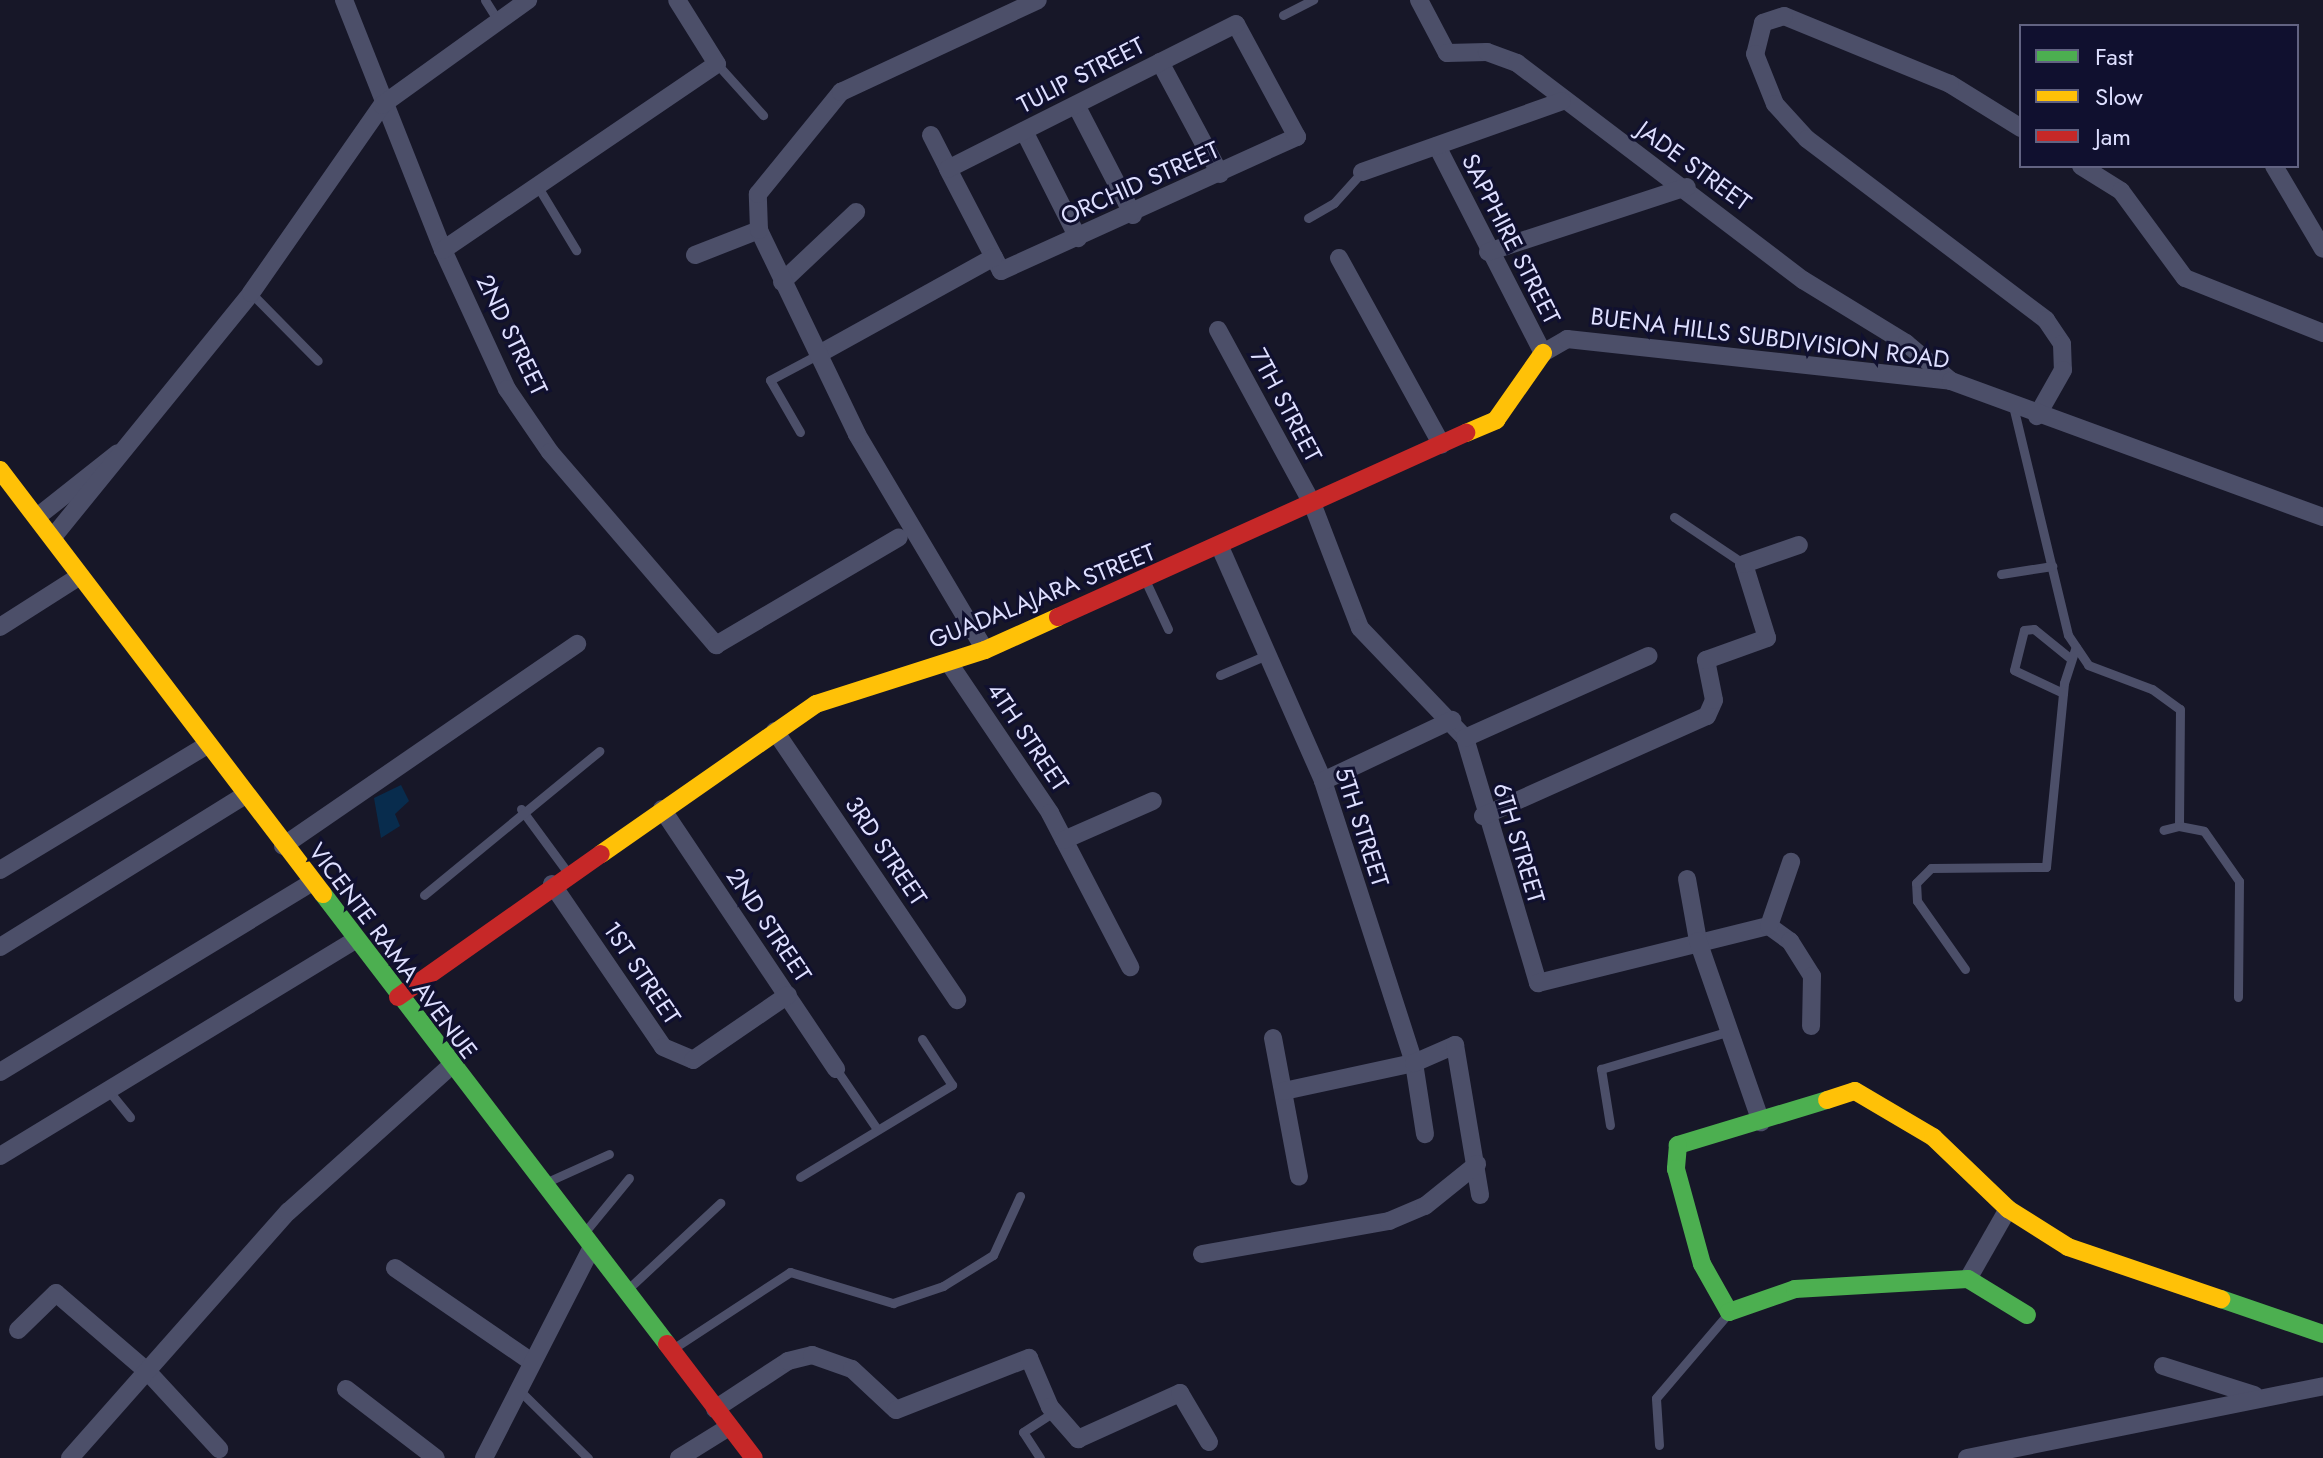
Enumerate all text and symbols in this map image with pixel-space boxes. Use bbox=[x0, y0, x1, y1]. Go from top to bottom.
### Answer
legend bbox=[2019, 24, 2299, 168]
street label: TULIP STREET bbox=[1013, 31, 1149, 119]
text: Fast bbox=[2095, 39, 2133, 74]
text: Slow bbox=[2095, 79, 2143, 114]
street label: JADE STREET bbox=[1631, 115, 1757, 217]
text: Jam bbox=[2095, 119, 2131, 154]
street label: ORCHID STREET bbox=[1056, 135, 1224, 231]
street label: SAPPHIRE STREET bbox=[1456, 149, 1566, 329]
street label: 2ND STREET bbox=[470, 270, 554, 400]
street label: BUENA HILLS SUBDIVISION ROAD bbox=[1589, 302, 1951, 374]
street label: 7TH STREET bbox=[1244, 343, 1328, 467]
street label: GUADALAJARA STREET bbox=[925, 537, 1159, 655]
street label: 4TH STREET bbox=[981, 677, 1075, 797]
street label: 5TH STREET bbox=[1329, 763, 1395, 891]
street label: 6TH STREET bbox=[1487, 779, 1551, 907]
street label: 3RD STREET bbox=[839, 791, 933, 911]
street label: VICENTE RAMA AVENUE bbox=[302, 837, 484, 1065]
street label: 2ND STREET bbox=[720, 863, 818, 987]
street label: 1ST STREET bbox=[597, 916, 687, 1030]

